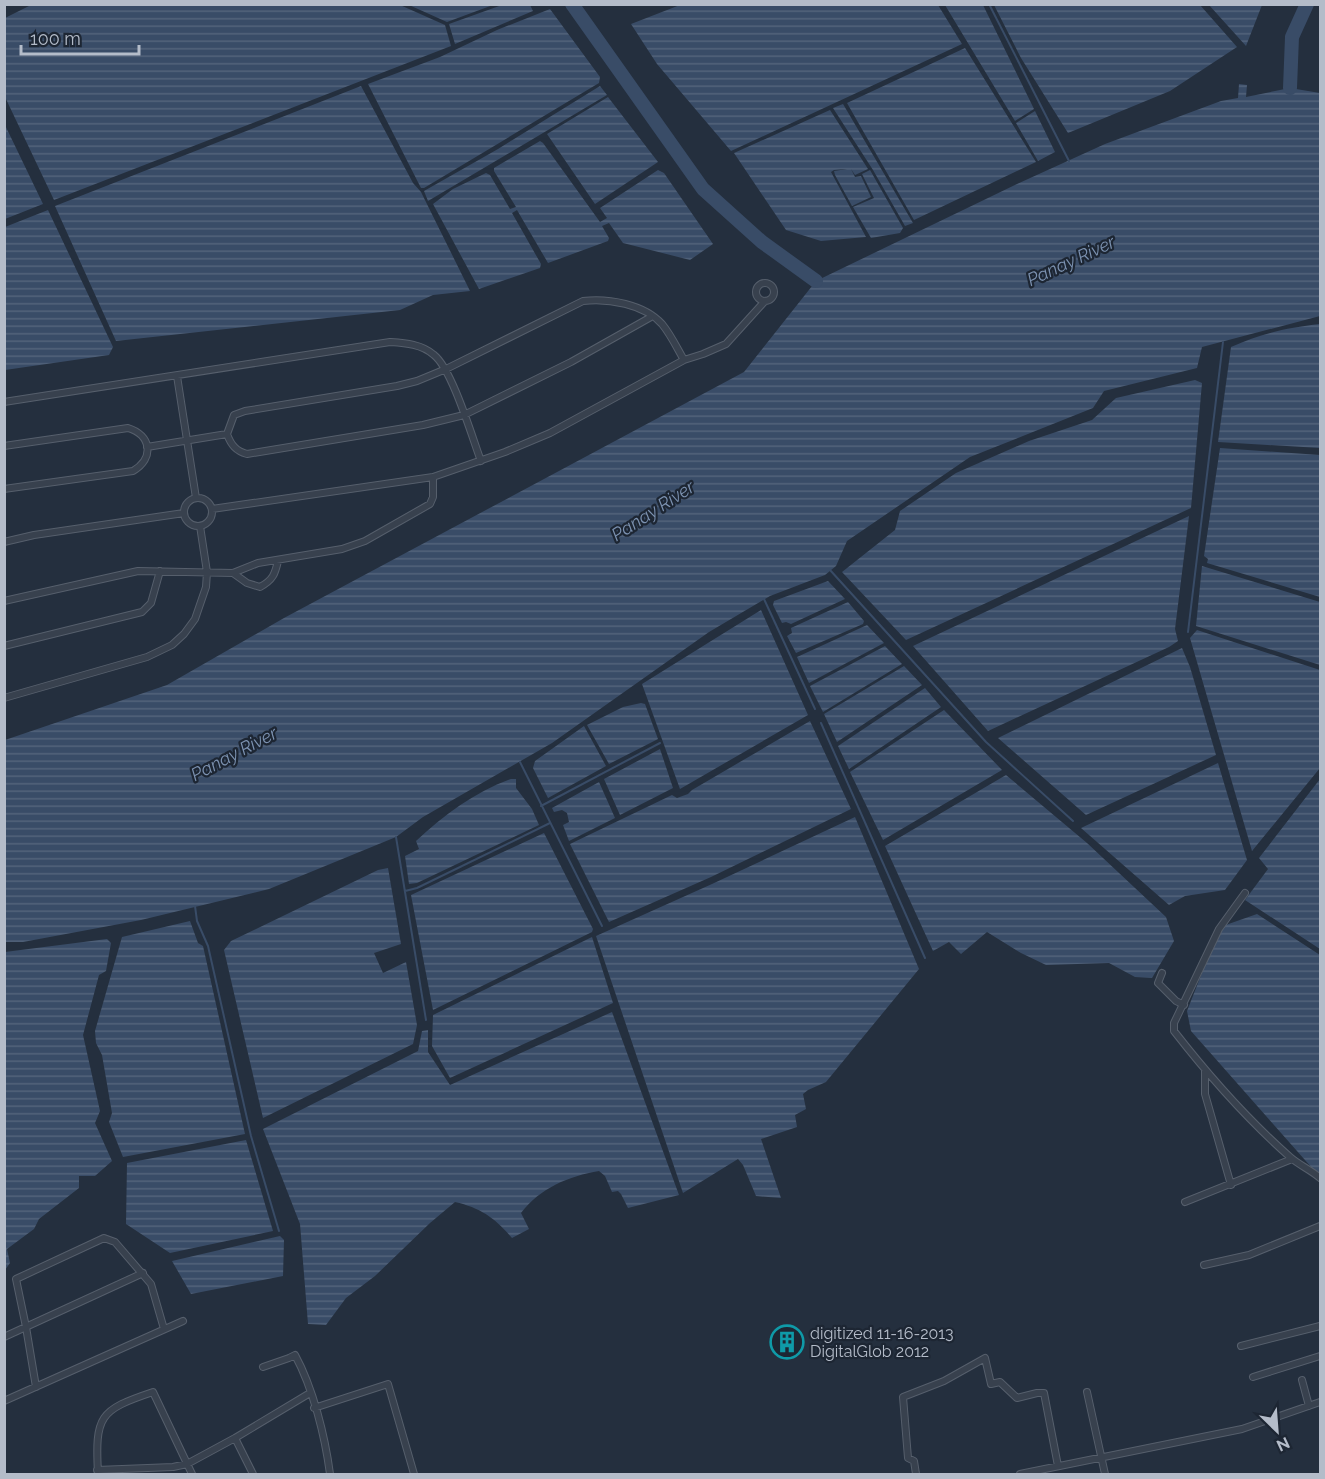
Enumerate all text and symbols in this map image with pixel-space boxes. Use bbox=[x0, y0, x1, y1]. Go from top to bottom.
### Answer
scale bar bbox=[21, 18, 140, 56]
text: 100 m bbox=[30, 28, 81, 49]
water label: Panay River bbox=[1023, 231, 1119, 290]
water label: Panay River bbox=[607, 476, 699, 545]
water label: Panay River bbox=[187, 722, 281, 785]
building icon: digitized 11-16-2013 DigitalGlob 2012 bbox=[769, 1324, 805, 1360]
place label: digitized 11-16-2013 DigitalGlob 2012 bbox=[810, 1324, 954, 1361]
north arrow bbox=[1247, 1401, 1307, 1461]
text: N bbox=[1274, 1433, 1293, 1455]

